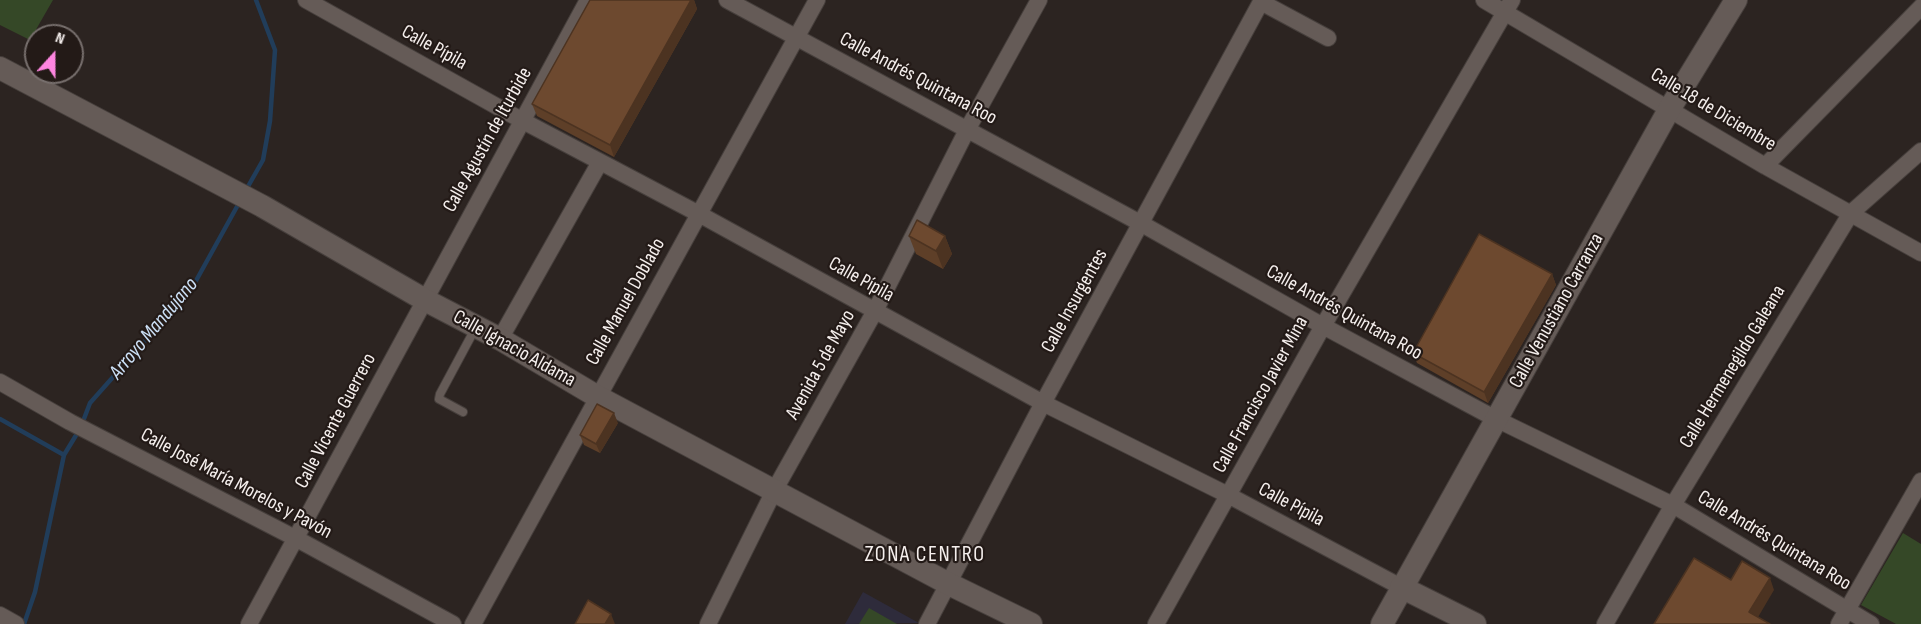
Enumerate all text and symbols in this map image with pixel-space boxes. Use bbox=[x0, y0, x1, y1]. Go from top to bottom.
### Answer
street label: Calle Pípila bbox=[397, 20, 471, 76]
north arrow bbox=[24, 24, 84, 84]
street label: Calle Andrés Quintana Roo bbox=[835, 27, 1001, 131]
text: N bbox=[53, 28, 67, 49]
street label: Calle Agustín de Iturbide bbox=[438, 63, 538, 217]
street label: Calle 18 de Diciembre bbox=[1646, 63, 1780, 157]
street label: Calle Venustiano Carranza bbox=[1505, 229, 1609, 393]
street label: Calle Manuel Doblado bbox=[581, 234, 671, 370]
street label: Calle Insurgentes bbox=[1037, 245, 1113, 357]
street label: Calle Pípila bbox=[824, 252, 898, 308]
street label: Calle Andrés Quintana Roo bbox=[1262, 260, 1426, 366]
water label: Arroyo Mandujano bbox=[104, 273, 204, 385]
street label: Calle Hermenegildo Galeana bbox=[1675, 281, 1791, 453]
street label: Calle Ignacio Aldama bbox=[449, 305, 579, 393]
street label: Avenida 5 de Mayo bbox=[781, 306, 861, 424]
street label: Calle Francisco Javier Mina bbox=[1208, 313, 1314, 477]
street label: Calle Vicente Guerrero bbox=[290, 349, 382, 493]
street label: Calle José María Morelos y Pavón bbox=[136, 423, 336, 545]
street label: Calle Pípila bbox=[1254, 478, 1328, 532]
street label: Calle Andrés Quintana Roo bbox=[1693, 486, 1855, 596]
district label: ZONA CENTRO bbox=[864, 542, 986, 568]

